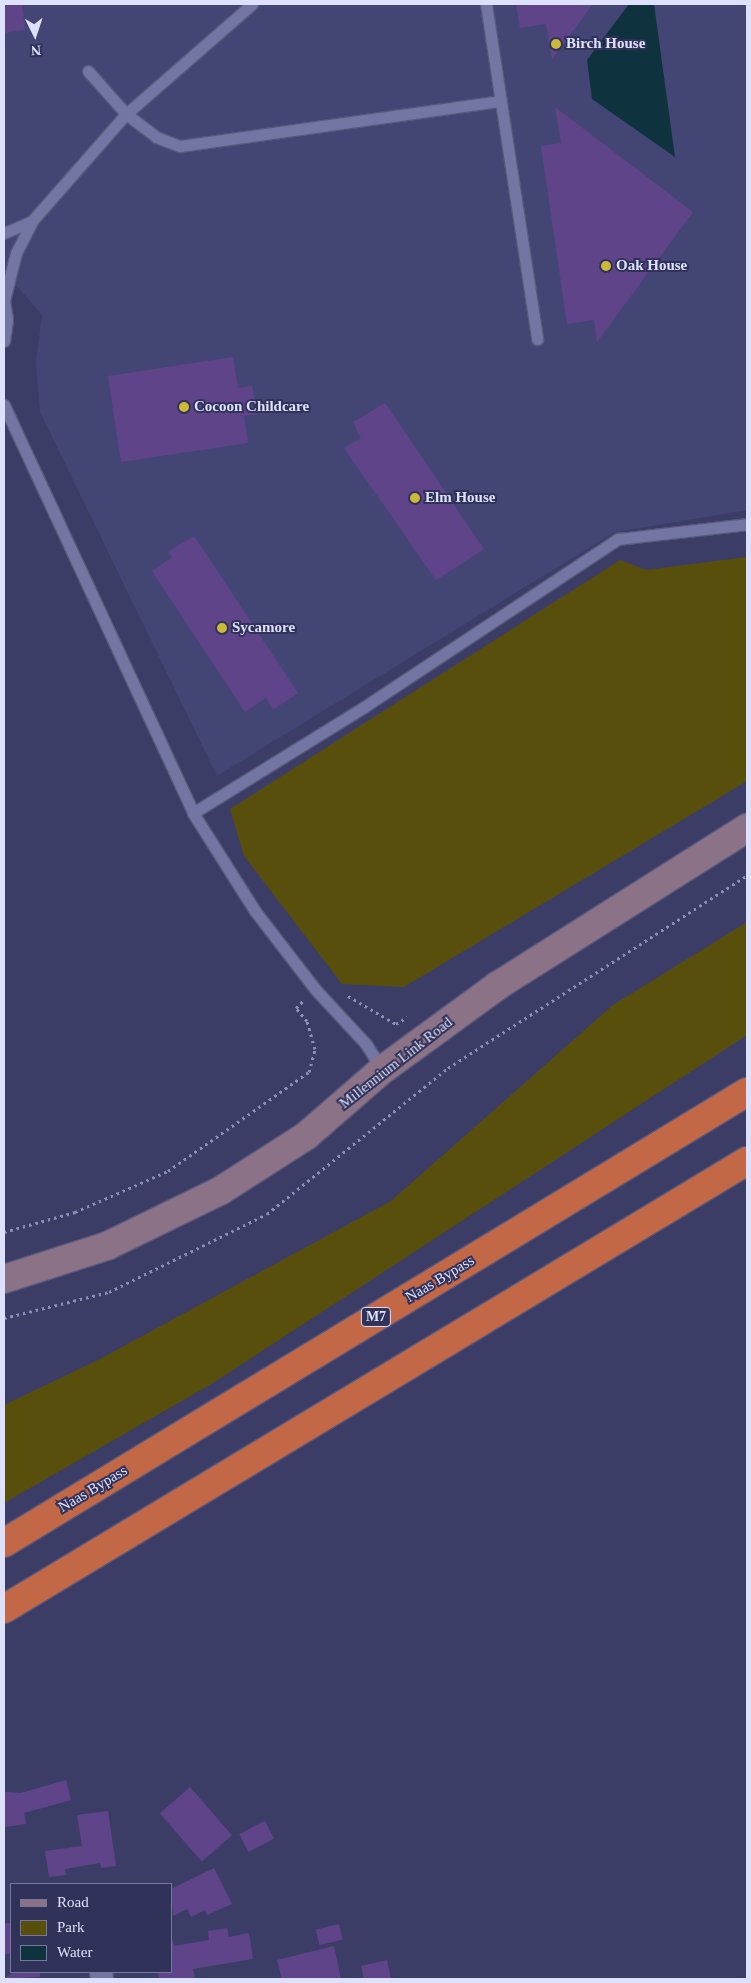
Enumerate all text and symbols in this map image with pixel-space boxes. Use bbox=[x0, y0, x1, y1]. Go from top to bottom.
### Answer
north arrow bbox=[10, 10, 60, 60]
place label: Birch House bbox=[566, 35, 645, 53]
marker: Birch House bbox=[550, 38, 562, 50]
text: N bbox=[31, 43, 42, 58]
place label: Oak House bbox=[616, 257, 687, 275]
marker: Oak House bbox=[600, 260, 612, 272]
place label: Cocoon Childcare bbox=[194, 398, 309, 416]
marker: Cocoon Childcare bbox=[178, 401, 190, 413]
place label: Elm House bbox=[425, 489, 495, 507]
marker: Elm House bbox=[409, 492, 421, 504]
place label: Sycamore bbox=[232, 619, 295, 637]
marker: Sycamore bbox=[216, 622, 228, 634]
street label: Millennium Link Road bbox=[336, 1013, 456, 1113]
street label: Naas Bypass bbox=[402, 1251, 478, 1307]
road number: M7 bbox=[360, 1305, 392, 1328]
street label: Naas Bypass bbox=[55, 1461, 131, 1517]
legend bbox=[10, 1883, 172, 1973]
text: Road bbox=[57, 1894, 89, 1910]
text: Park bbox=[57, 1919, 85, 1935]
text: Water bbox=[57, 1944, 92, 1960]

